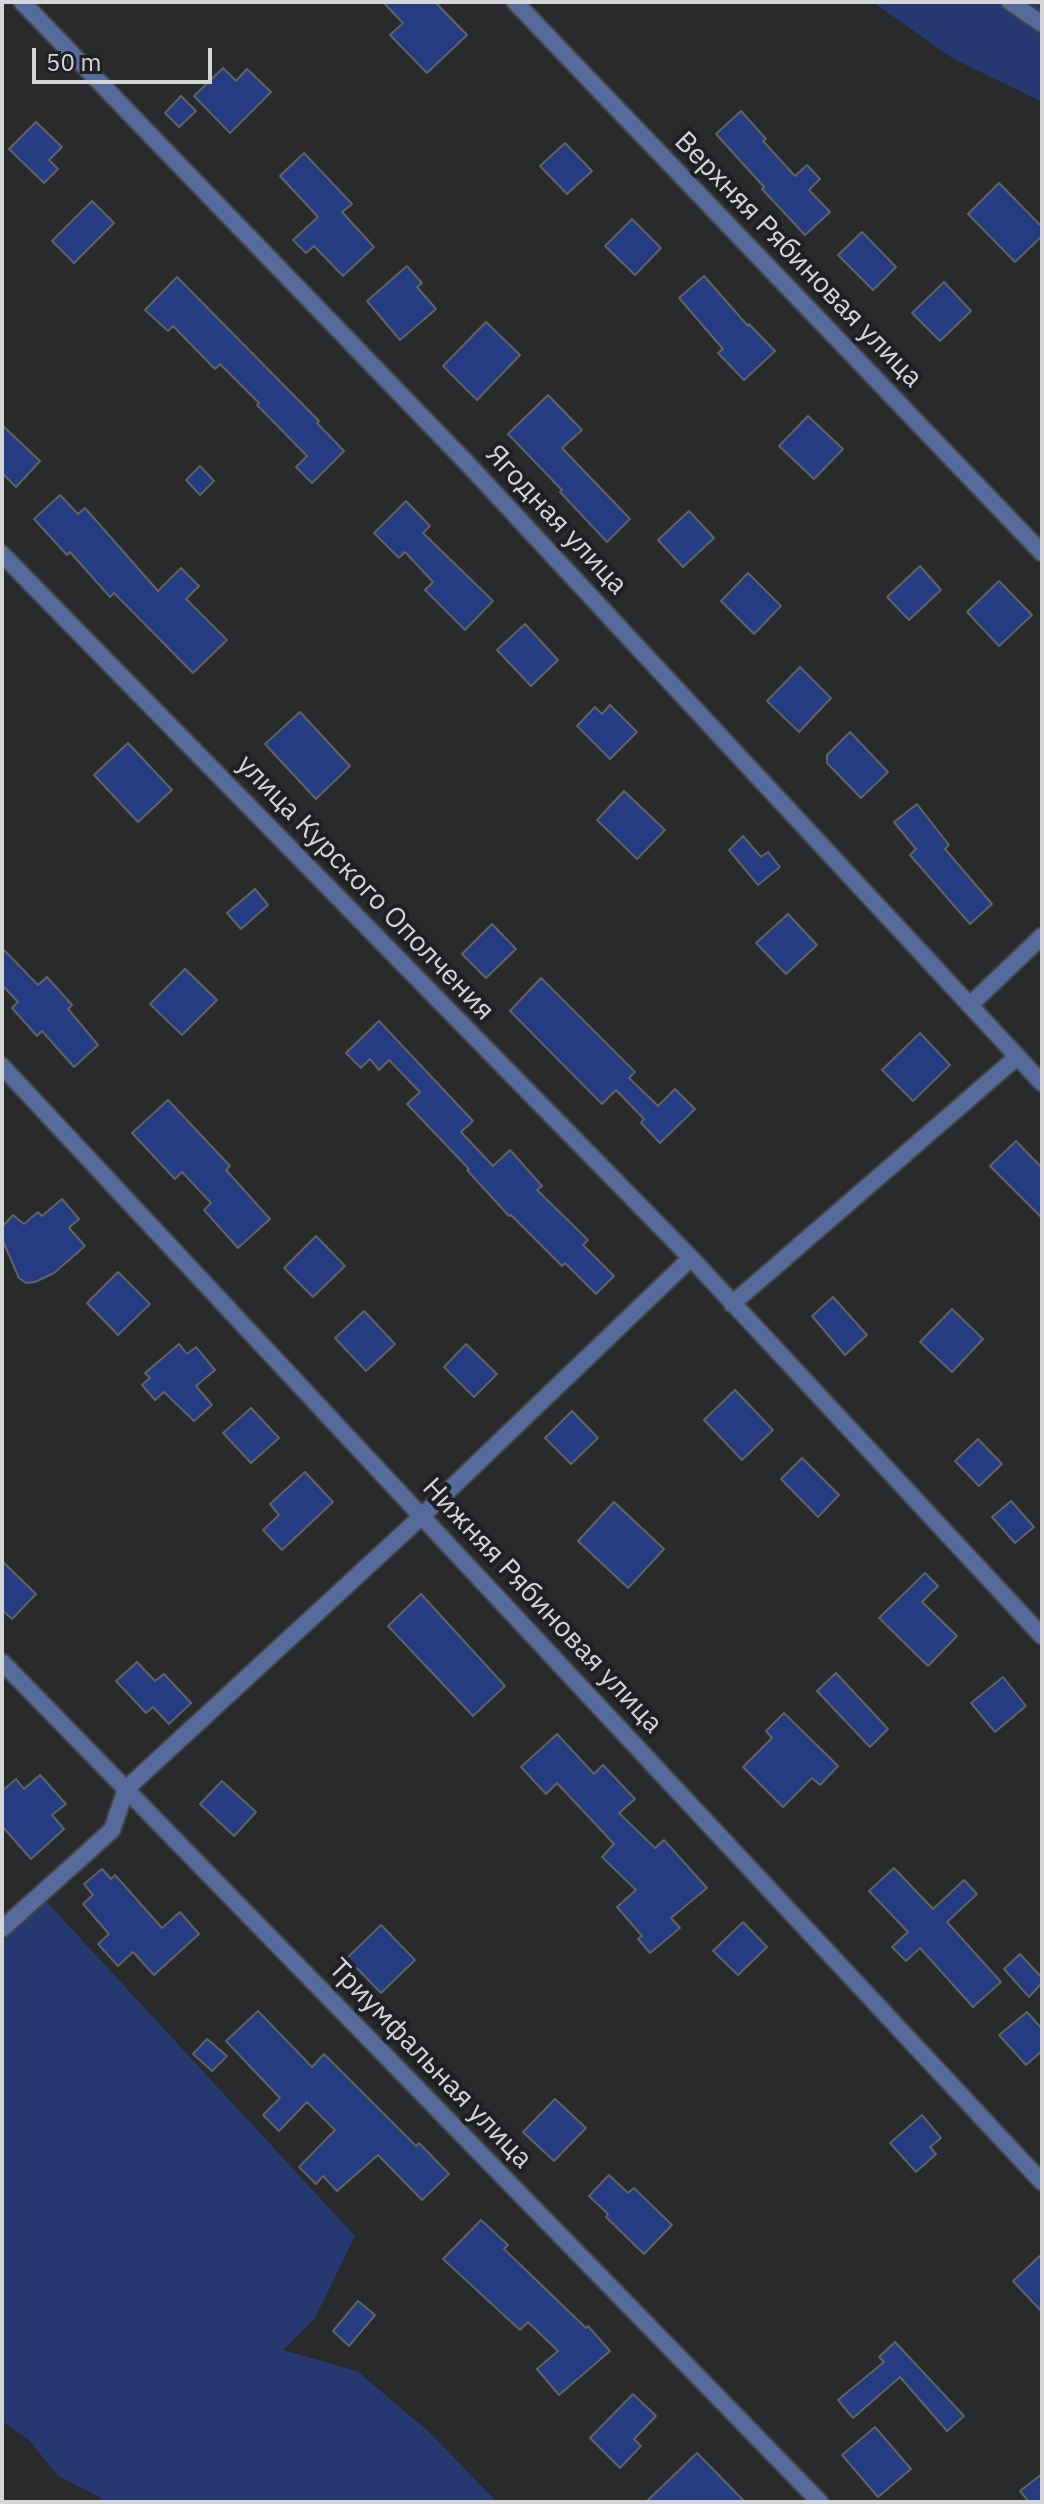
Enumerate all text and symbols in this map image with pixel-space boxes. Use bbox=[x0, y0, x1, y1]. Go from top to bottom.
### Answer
scale bar bbox=[36, 32, 216, 82]
text: 50 m bbox=[46, 46, 101, 78]
street label: Верхняя Рябиновая улица bbox=[667, 125, 929, 395]
street label: Ягодная улица bbox=[478, 438, 634, 602]
street label: улица Курского Ополчения bbox=[229, 748, 501, 1028]
street label: Нижняя Рябиновая улица bbox=[415, 1471, 669, 1741]
street label: Триумфальная улица bbox=[321, 1952, 539, 2176]

